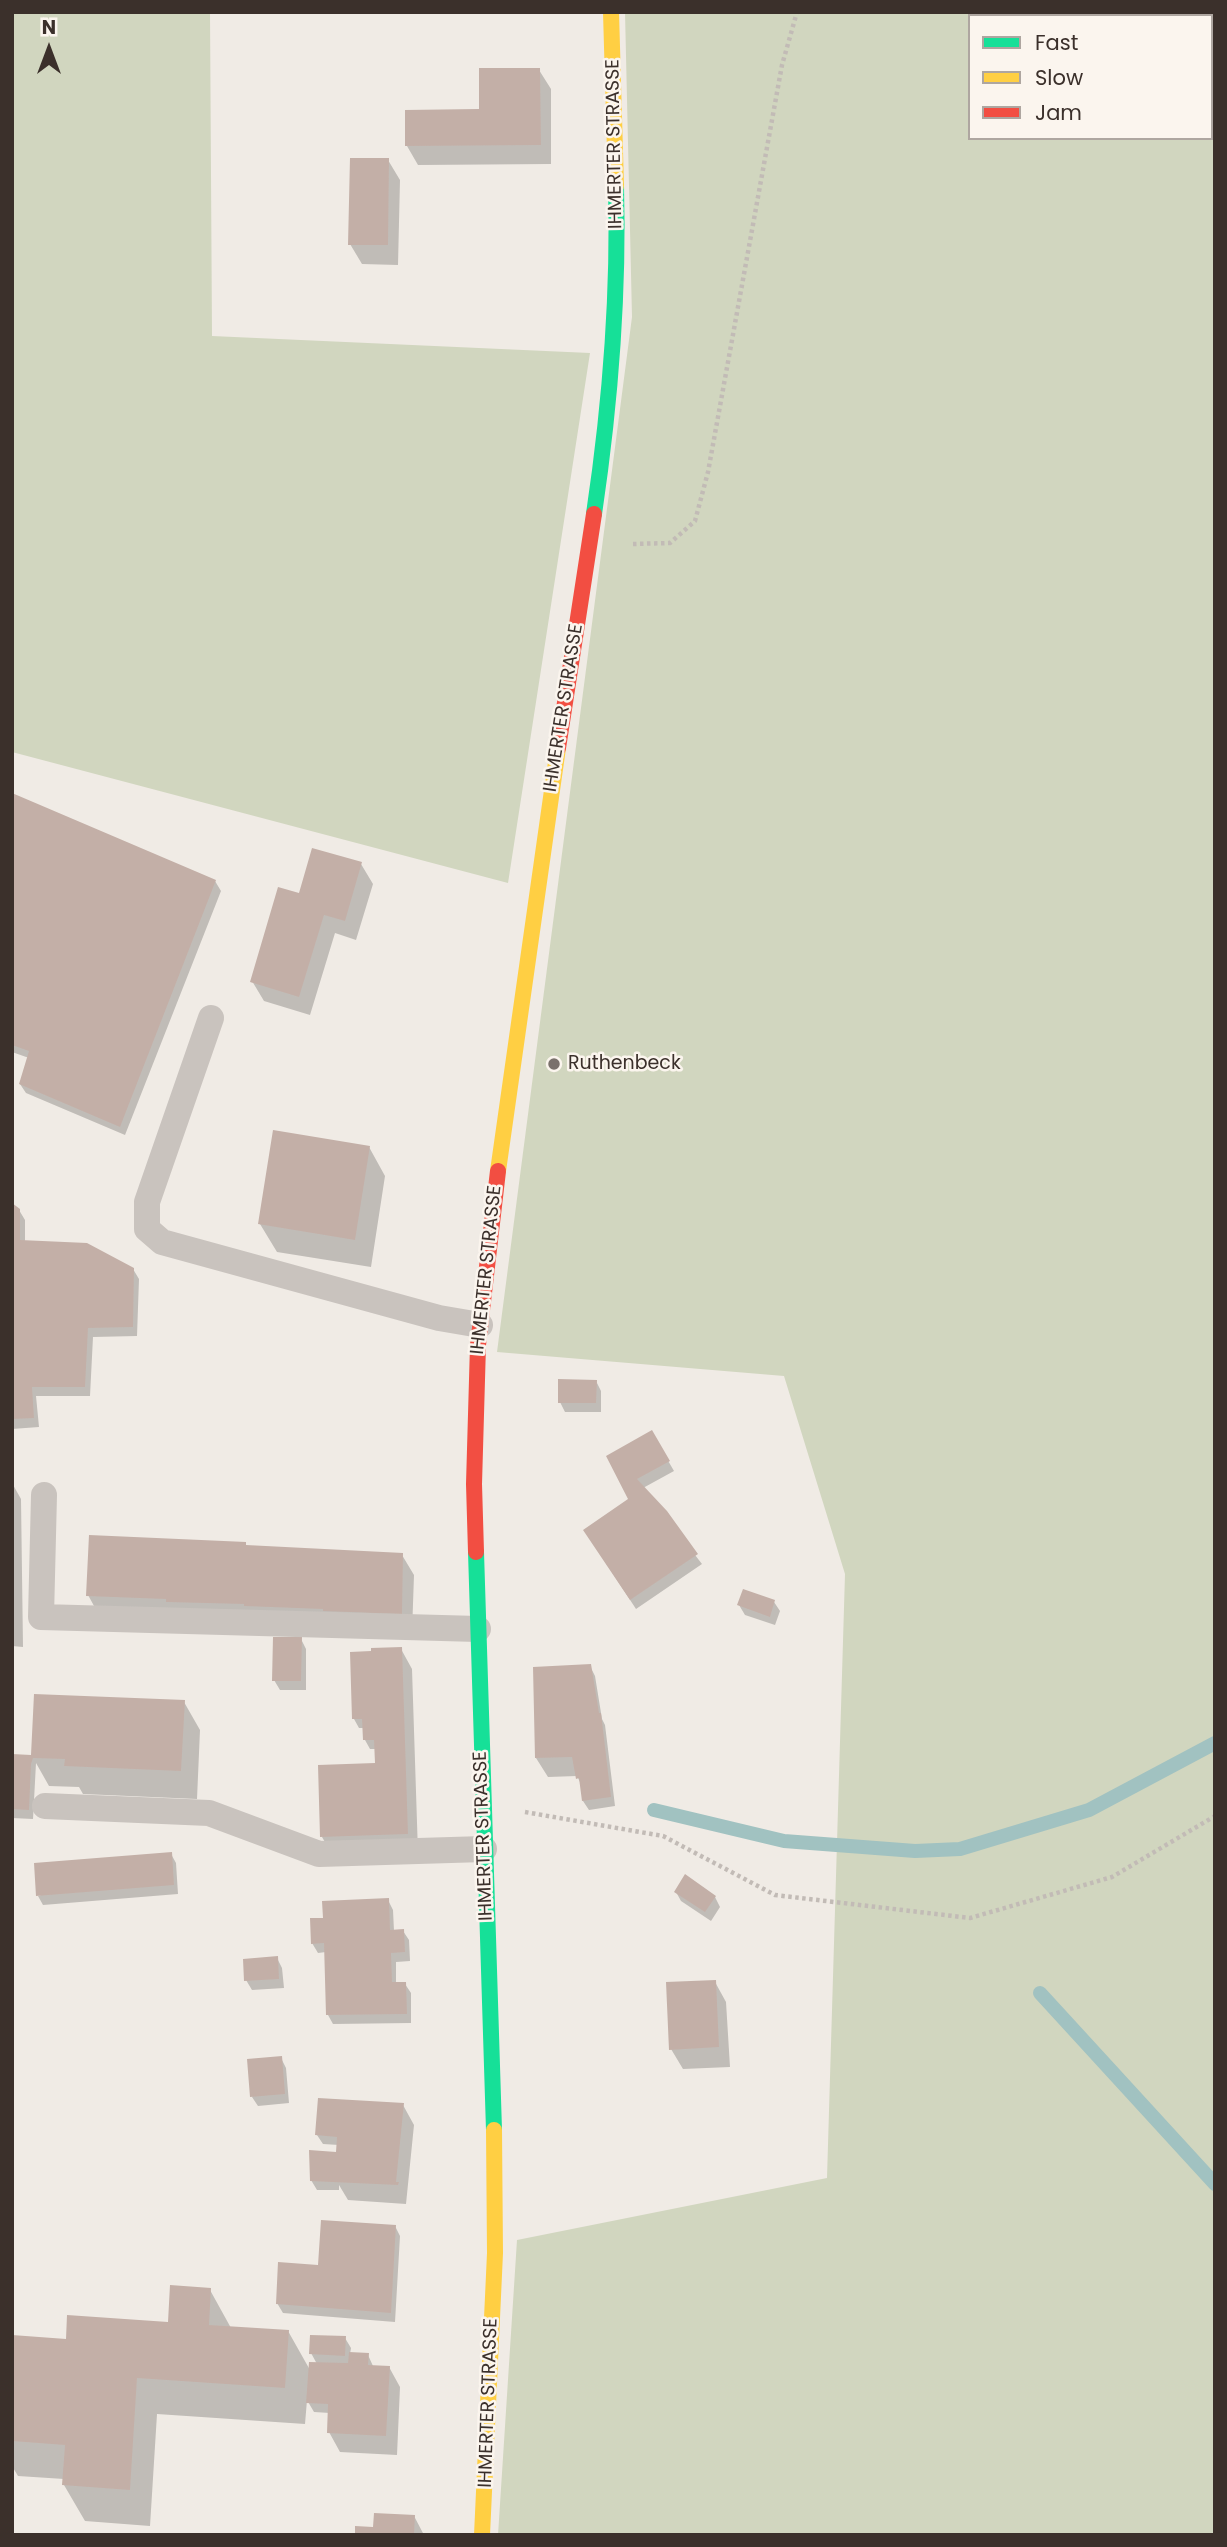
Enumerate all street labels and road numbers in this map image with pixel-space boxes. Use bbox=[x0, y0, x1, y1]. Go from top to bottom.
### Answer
street label: IHMERTER STRASSE bbox=[602, 59, 628, 229]
street label: IHMERTER STRASSE bbox=[539, 622, 589, 794]
street label: IHMERTER STRASSE bbox=[467, 1184, 507, 1356]
street label: IHMERTER STRASSE bbox=[470, 1751, 498, 1921]
street label: IHMERTER STRASSE bbox=[475, 2318, 503, 2488]

